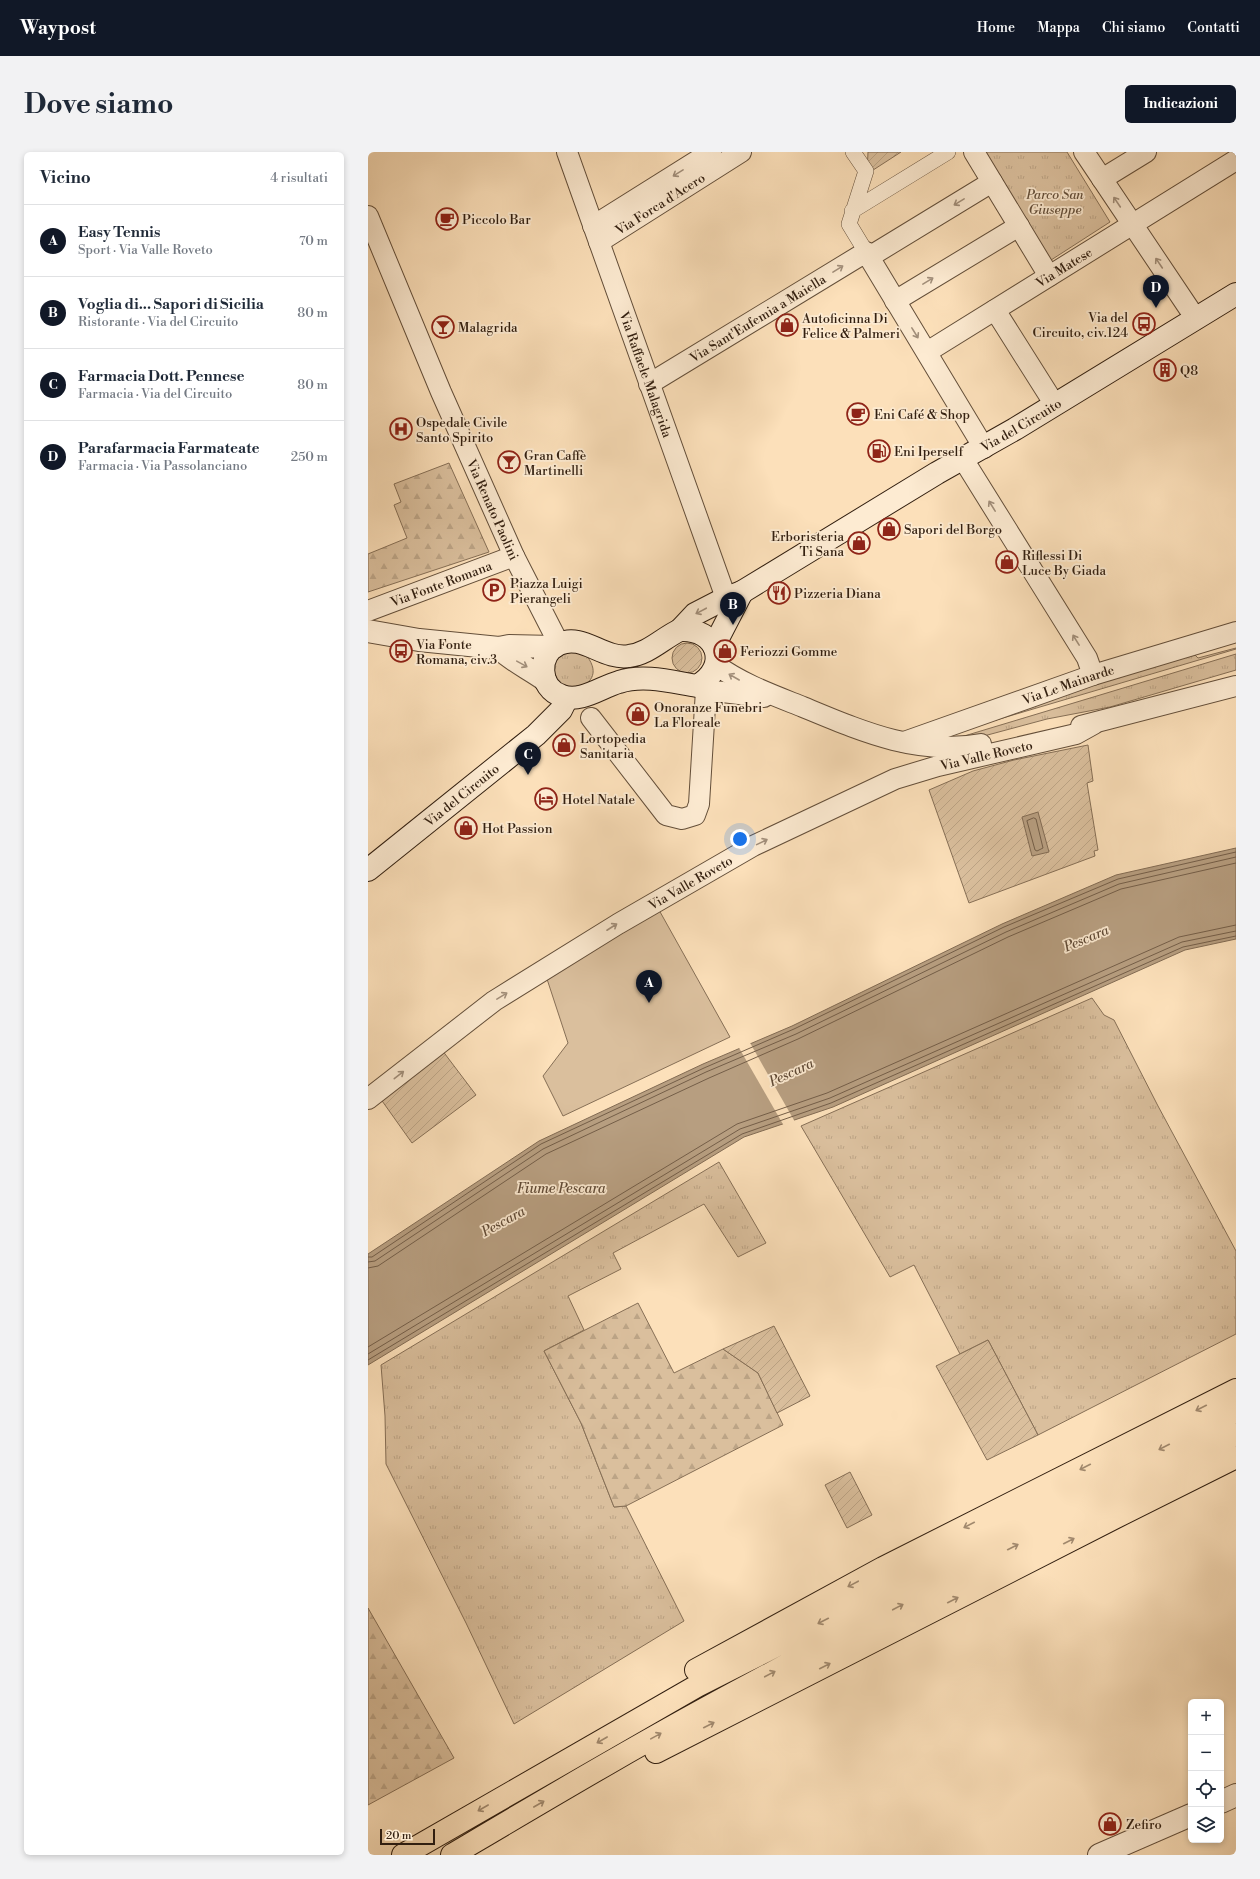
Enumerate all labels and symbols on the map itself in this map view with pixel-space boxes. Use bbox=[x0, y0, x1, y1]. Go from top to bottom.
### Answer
one-way arrow bbox=[672, 169, 684, 177]
street label: Via Forca d'Acero bbox=[612, 170, 708, 239]
park label: Parco San Giuseppe bbox=[1025, 187, 1084, 218]
one-way arrow bbox=[1113, 197, 1121, 208]
one-way arrow bbox=[953, 199, 965, 207]
cafe icon: Piccolo Bar bbox=[434, 206, 460, 232]
place label: Piccolo Bar bbox=[462, 212, 531, 228]
street label: Via Matese bbox=[1032, 244, 1096, 292]
one-way arrow bbox=[1154, 258, 1163, 269]
one-way arrow bbox=[832, 265, 843, 273]
street label: Via Sant'Eufemia a Maiella bbox=[686, 271, 829, 367]
pin: D bbox=[1143, 275, 1169, 308]
one-way arrow bbox=[922, 276, 934, 284]
street label: Via Raffaele Malagrida bbox=[615, 309, 675, 440]
place label: Via del Circuito, civ.124 bbox=[1033, 310, 1128, 341]
place label: Autoficinna Di Felice & Palmeri bbox=[801, 311, 900, 342]
bus stop icon: Via del Circuito, civ.124 bbox=[1131, 311, 1157, 337]
shop icon: Autoficinna Di Felice & Palmeri bbox=[774, 312, 800, 338]
bar icon: Malagrida bbox=[430, 314, 456, 340]
place label: Malagrida bbox=[458, 320, 518, 336]
one-way arrow bbox=[911, 327, 919, 338]
building icon: Q8 bbox=[1152, 357, 1178, 383]
place label: Q8 bbox=[1180, 363, 1198, 379]
street label: Via del Circuito bbox=[977, 396, 1065, 456]
cafe icon: Eni Café & Shop bbox=[845, 401, 871, 427]
place label: Eni Café & Shop bbox=[874, 407, 970, 423]
place label: Ospedale Civile Santo Spirito bbox=[416, 415, 508, 446]
hospital icon: Ospedale Civile Santo Spirito bbox=[388, 416, 414, 442]
fuel station icon: Eni Iperself bbox=[866, 438, 892, 464]
place label: Eni Iperself bbox=[894, 444, 964, 460]
place label: Gran Caffè Martinelli bbox=[524, 448, 587, 479]
bar icon: Gran Caffè Martinelli bbox=[496, 449, 522, 475]
street label: Via Renato Paolini bbox=[463, 456, 522, 563]
one-way arrow bbox=[988, 500, 996, 512]
shop icon: Sapori del Borgo bbox=[876, 516, 902, 542]
place label: Sapori del Borgo bbox=[904, 522, 1002, 538]
place label: Erboristeria Ti Sana bbox=[771, 529, 844, 560]
shop icon: Erboristeria Ti Sana bbox=[846, 530, 872, 556]
place label: Riflessi Di Luce By Giada bbox=[1022, 548, 1106, 579]
shop icon: Riflessi Di Luce By Giada bbox=[994, 549, 1020, 575]
street label: Via Fonte Romana bbox=[387, 558, 495, 611]
place label: Piazza Luigi Pierangeli bbox=[510, 576, 583, 607]
parking icon: Piazza Luigi Pierangeli bbox=[481, 577, 507, 603]
restaurant icon: Pizzeria Diana bbox=[766, 580, 792, 606]
place label: Pizzeria Diana bbox=[794, 586, 881, 602]
pin: B bbox=[720, 592, 746, 625]
one-way arrow bbox=[695, 608, 707, 615]
one-way arrow bbox=[1071, 634, 1079, 646]
place label: Via Fonte Romana, civ.3 bbox=[415, 637, 497, 668]
bus stop icon: Via Fonte Romana, civ.3 bbox=[388, 638, 414, 664]
shop icon: Feriozzi Gomme bbox=[712, 638, 738, 664]
place label: Feriozzi Gomme bbox=[740, 644, 838, 660]
one-way arrow bbox=[516, 661, 528, 668]
street label: Via Le Mainarde bbox=[1019, 662, 1117, 709]
one-way arrow bbox=[728, 672, 740, 680]
place label: Onoranze Funebri La Floreale bbox=[654, 700, 762, 731]
shop icon: Onoranze Funebri La Floreale bbox=[625, 701, 651, 727]
place label: Lortopedia Sanitaria bbox=[580, 731, 646, 762]
shop icon: Lortopedia Sanitaria bbox=[551, 732, 577, 758]
street label: Via Valle Roveto bbox=[938, 737, 1034, 774]
pin: C bbox=[515, 742, 541, 775]
street label: Via del Circuito bbox=[421, 761, 503, 831]
hotel icon: Hotel Natale bbox=[533, 786, 559, 812]
place label: Hotel Natale bbox=[562, 792, 635, 808]
shop icon: Hot Passion bbox=[453, 815, 479, 841]
place label: Hot Passion bbox=[482, 821, 553, 837]
your location bbox=[730, 829, 750, 849]
one-way arrow bbox=[755, 838, 767, 845]
street label: Via Valle Roveto bbox=[645, 853, 736, 914]
water label: Pescara bbox=[1060, 921, 1112, 957]
one-way arrow bbox=[606, 923, 618, 931]
pin: A bbox=[636, 970, 662, 1003]
one-way arrow bbox=[496, 991, 508, 999]
water label: Pescara bbox=[765, 1055, 817, 1091]
one-way arrow bbox=[393, 1071, 404, 1079]
water label: Fiume Pescara bbox=[516, 1180, 606, 1198]
water label: Pescara bbox=[478, 1202, 529, 1242]
one-way arrow bbox=[1195, 1405, 1207, 1412]
one-way arrow bbox=[1158, 1444, 1170, 1451]
one-way arrow bbox=[1079, 1463, 1091, 1471]
one-way arrow bbox=[963, 1522, 975, 1529]
one-way arrow bbox=[1063, 1537, 1075, 1544]
one-way arrow bbox=[1007, 1543, 1019, 1550]
one-way arrow bbox=[848, 1581, 860, 1589]
one-way arrow bbox=[947, 1596, 959, 1603]
one-way arrow bbox=[891, 1603, 903, 1610]
one-way arrow bbox=[818, 1618, 830, 1625]
one-way arrow bbox=[819, 1662, 831, 1669]
one-way arrow bbox=[764, 1669, 776, 1677]
one-way arrow bbox=[703, 1721, 715, 1728]
one-way arrow bbox=[650, 1732, 662, 1739]
one-way arrow bbox=[596, 1736, 608, 1744]
one-way arrow bbox=[533, 1800, 545, 1808]
one-way arrow bbox=[478, 1804, 490, 1812]
shop icon: Zefiro bbox=[1097, 1811, 1123, 1837]
place label: Zefiro bbox=[1126, 1817, 1162, 1833]
scale bar bbox=[380, 1827, 435, 1846]

